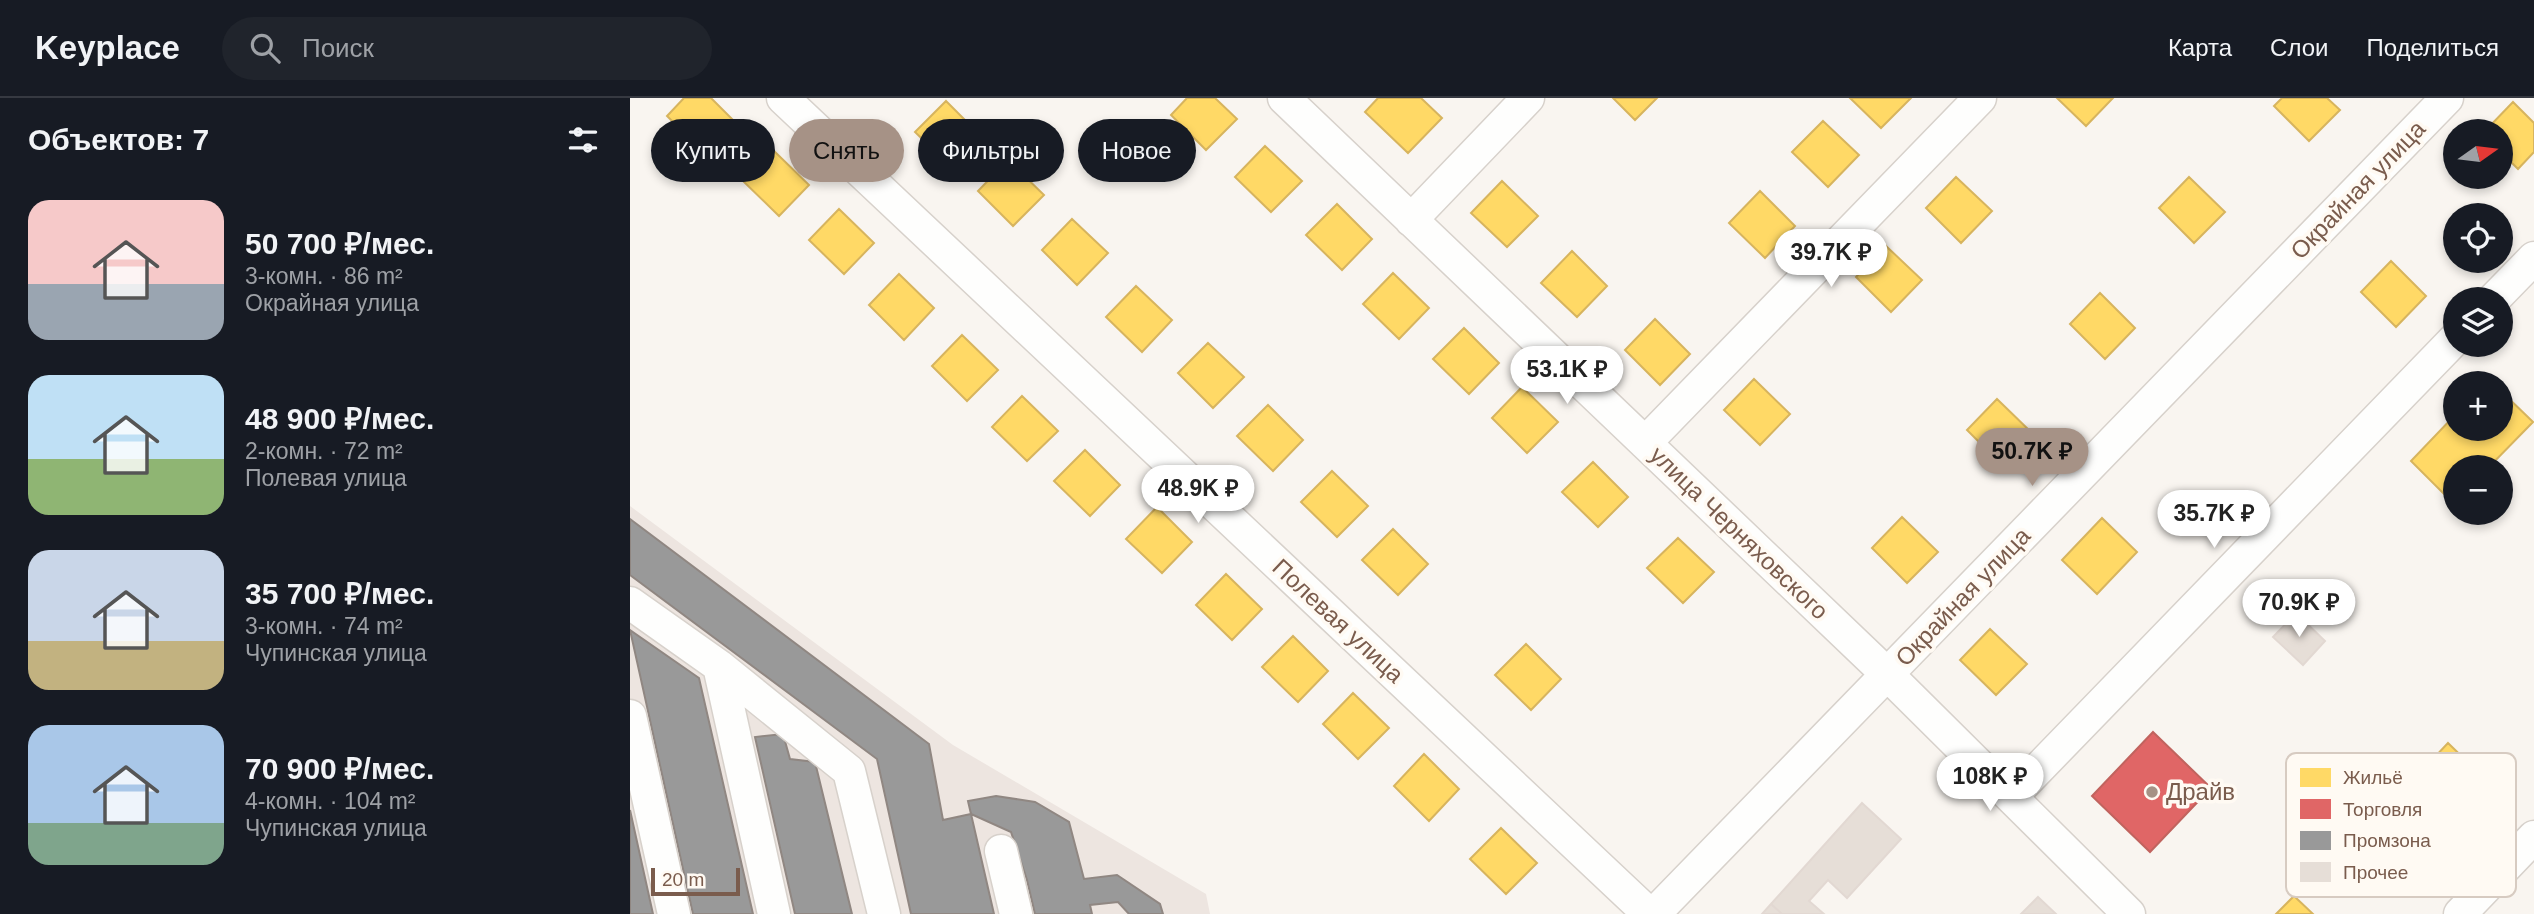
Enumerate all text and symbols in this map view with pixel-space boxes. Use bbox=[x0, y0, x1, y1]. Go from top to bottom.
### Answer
search box bbox=[222, 17, 712, 80]
text: Keyplace bbox=[35, 29, 180, 66]
icon: search bbox=[246, 29, 284, 67]
text: Поиск bbox=[302, 33, 374, 63]
text: Карта bbox=[2168, 34, 2232, 61]
text: Слои bbox=[2270, 34, 2328, 61]
text: Поделиться bbox=[2366, 34, 2499, 61]
street label: Окрайная улица bbox=[2285, 115, 2431, 264]
chip: Купить bbox=[651, 119, 775, 182]
chip: Снять bbox=[789, 119, 904, 182]
chip: Фильтры bbox=[918, 119, 1064, 182]
chip: Новое bbox=[1078, 119, 1196, 182]
north arrow bbox=[2443, 119, 2513, 189]
map controls bbox=[2443, 119, 2513, 525]
icon: filters bbox=[564, 121, 602, 159]
text: Объектов: 7 bbox=[28, 123, 209, 156]
button: locate bbox=[2443, 203, 2513, 273]
text: 50 700 ₽/мес. bbox=[245, 227, 434, 260]
icon: home bbox=[84, 228, 168, 312]
pin: 39.7K ₽ bbox=[1766, 230, 1896, 289]
text: 39.7K ₽ bbox=[1790, 239, 1872, 265]
text: 3-комн. · 86 m² bbox=[245, 263, 403, 289]
button: layers bbox=[2443, 287, 2513, 357]
text: Окрайная улица bbox=[245, 290, 419, 316]
pin: 53.1K ₽ bbox=[1502, 346, 1632, 406]
text: 53.1K ₽ bbox=[1526, 356, 1608, 382]
button: + bbox=[2443, 371, 2513, 441]
text: 48 900 ₽/мес. bbox=[245, 402, 434, 435]
icon: home bbox=[84, 403, 168, 487]
pin: 50.7K ₽ bbox=[1967, 428, 2097, 488]
text: 2-комн. · 72 m² bbox=[245, 438, 403, 464]
text: 50.7K ₽ bbox=[1991, 438, 2073, 464]
street label: улица Черняховского bbox=[1645, 441, 1834, 625]
button: − bbox=[2443, 455, 2513, 525]
text: Полевая улица bbox=[245, 465, 407, 491]
pin: 48.9K ₽ bbox=[1133, 466, 1263, 525]
text: 48.9K ₽ bbox=[1157, 475, 1239, 501]
pin: 35.7K ₽ bbox=[2149, 490, 2279, 550]
text: 35.7K ₽ bbox=[2173, 500, 2255, 526]
street label: Окрайная улица bbox=[1890, 522, 2036, 671]
street label: Полевая улица bbox=[1267, 553, 1410, 689]
text: 35 700 ₽/мес. bbox=[245, 577, 434, 610]
icon: home bbox=[84, 578, 168, 662]
pin: 70.9K ₽ bbox=[2234, 580, 2364, 639]
text: 70.9K ₽ bbox=[2258, 589, 2340, 615]
text: 3-комн. · 74 m² bbox=[245, 613, 403, 639]
text: Чупинская улица bbox=[245, 640, 427, 666]
text: 70 900 ₽/мес. bbox=[245, 752, 434, 785]
icon: home bbox=[84, 753, 168, 837]
legend bbox=[2286, 753, 2516, 897]
pin: 108K ₽ bbox=[1933, 754, 2047, 813]
text: 108K ₽ bbox=[1953, 763, 2027, 789]
text: Жильё bbox=[2343, 767, 2403, 788]
place label: Драйв bbox=[2166, 778, 2235, 805]
marker: Драйв bbox=[2144, 784, 2160, 800]
text: 4-комн. · 104 m² bbox=[245, 788, 416, 814]
text: Торговля bbox=[2343, 799, 2422, 820]
text: Чупинская улица bbox=[245, 815, 427, 841]
text: Промзона bbox=[2343, 830, 2431, 851]
text: Прочее bbox=[2343, 862, 2408, 883]
scale bar bbox=[651, 865, 740, 897]
text: 20 m bbox=[662, 869, 704, 890]

